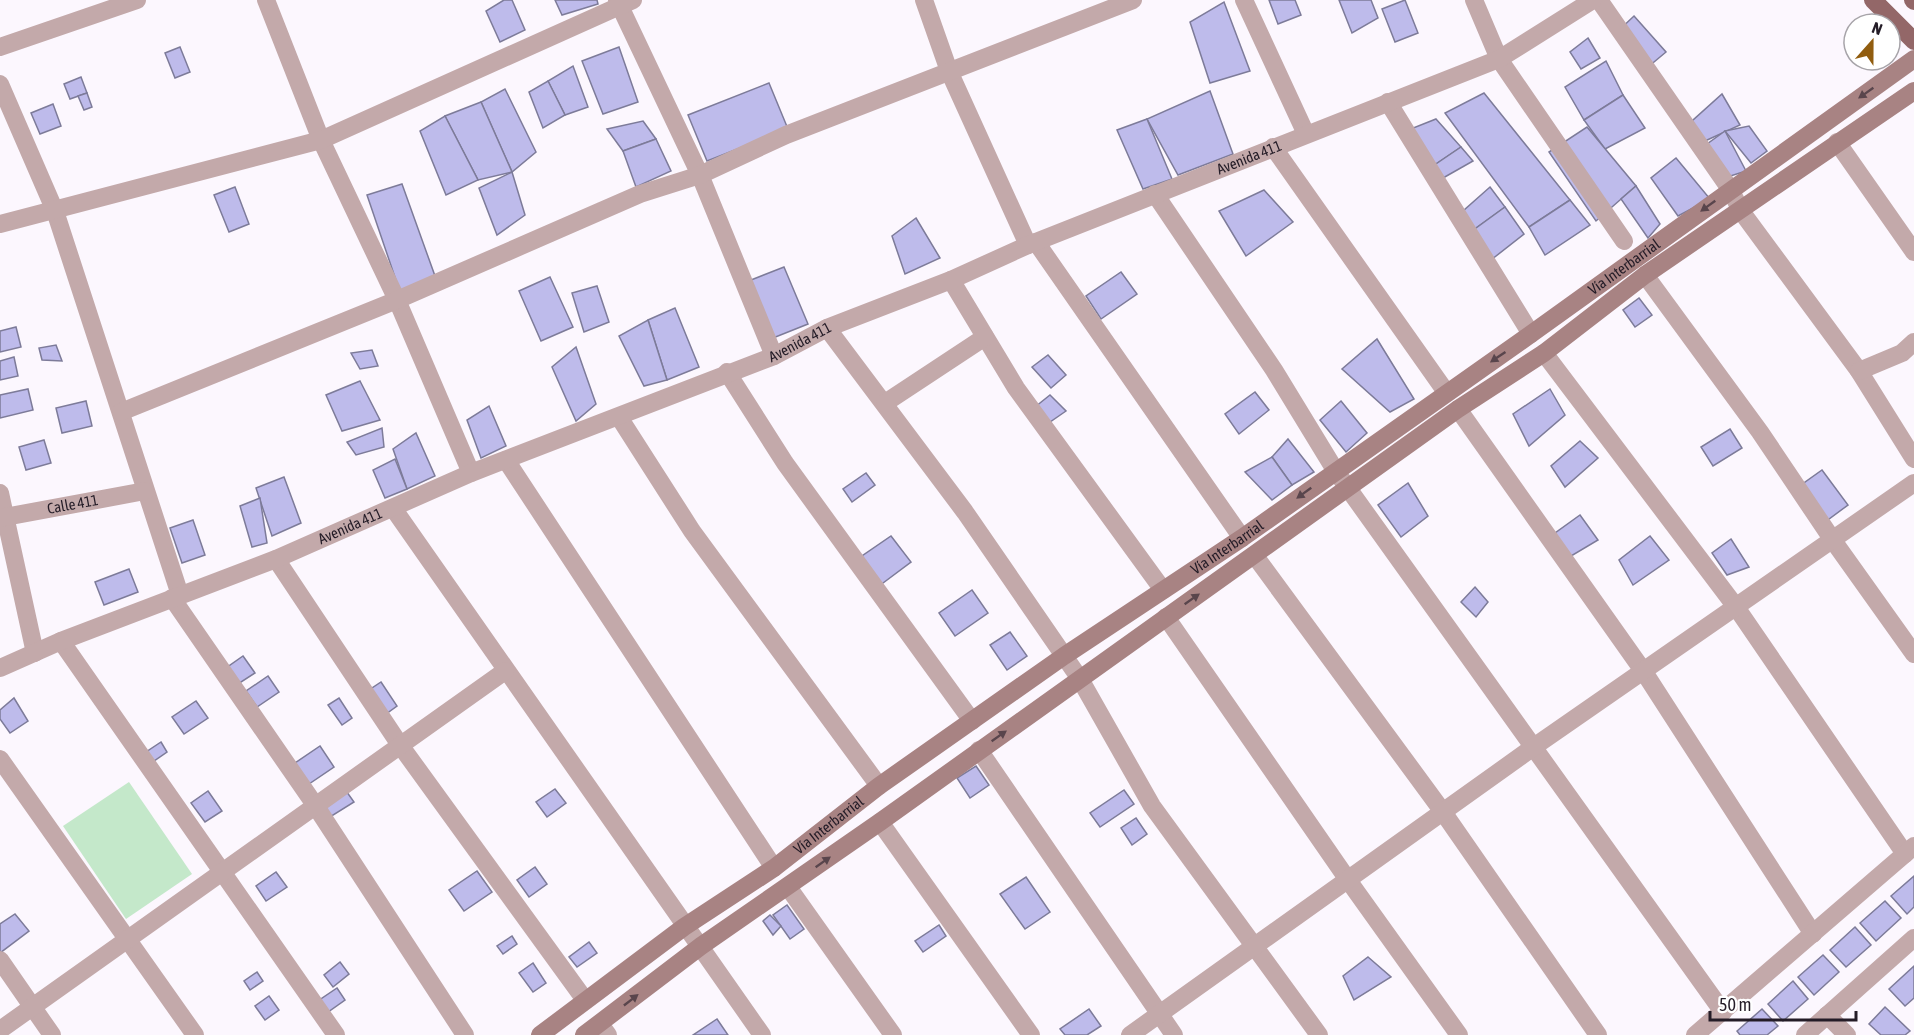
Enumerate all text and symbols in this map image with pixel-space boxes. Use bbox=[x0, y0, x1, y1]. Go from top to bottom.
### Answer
north arrow bbox=[1842, 12, 1902, 72]
text: N bbox=[1870, 18, 1885, 38]
one-way arrow bbox=[1859, 87, 1875, 99]
street label: Avenida 411 bbox=[1214, 137, 1284, 178]
one-way arrow bbox=[1700, 200, 1716, 212]
street label: Vía Interbarrial bbox=[1585, 235, 1663, 298]
street label: Avenida 411 bbox=[766, 318, 834, 365]
one-way arrow bbox=[1491, 351, 1507, 363]
one-way arrow bbox=[1297, 487, 1313, 499]
street label: Calle 411 bbox=[46, 491, 100, 517]
street label: Avenida 411 bbox=[315, 504, 385, 547]
street label: Vía Interbarrial bbox=[1188, 517, 1267, 577]
one-way arrow bbox=[1184, 593, 1200, 605]
one-way arrow bbox=[990, 730, 1006, 742]
street label: Vía Interbarrial bbox=[790, 792, 867, 857]
one-way arrow bbox=[815, 856, 831, 868]
scale bar bbox=[1710, 984, 1856, 1022]
one-way arrow bbox=[623, 994, 638, 1006]
text: 50 m bbox=[1719, 994, 1751, 1015]

